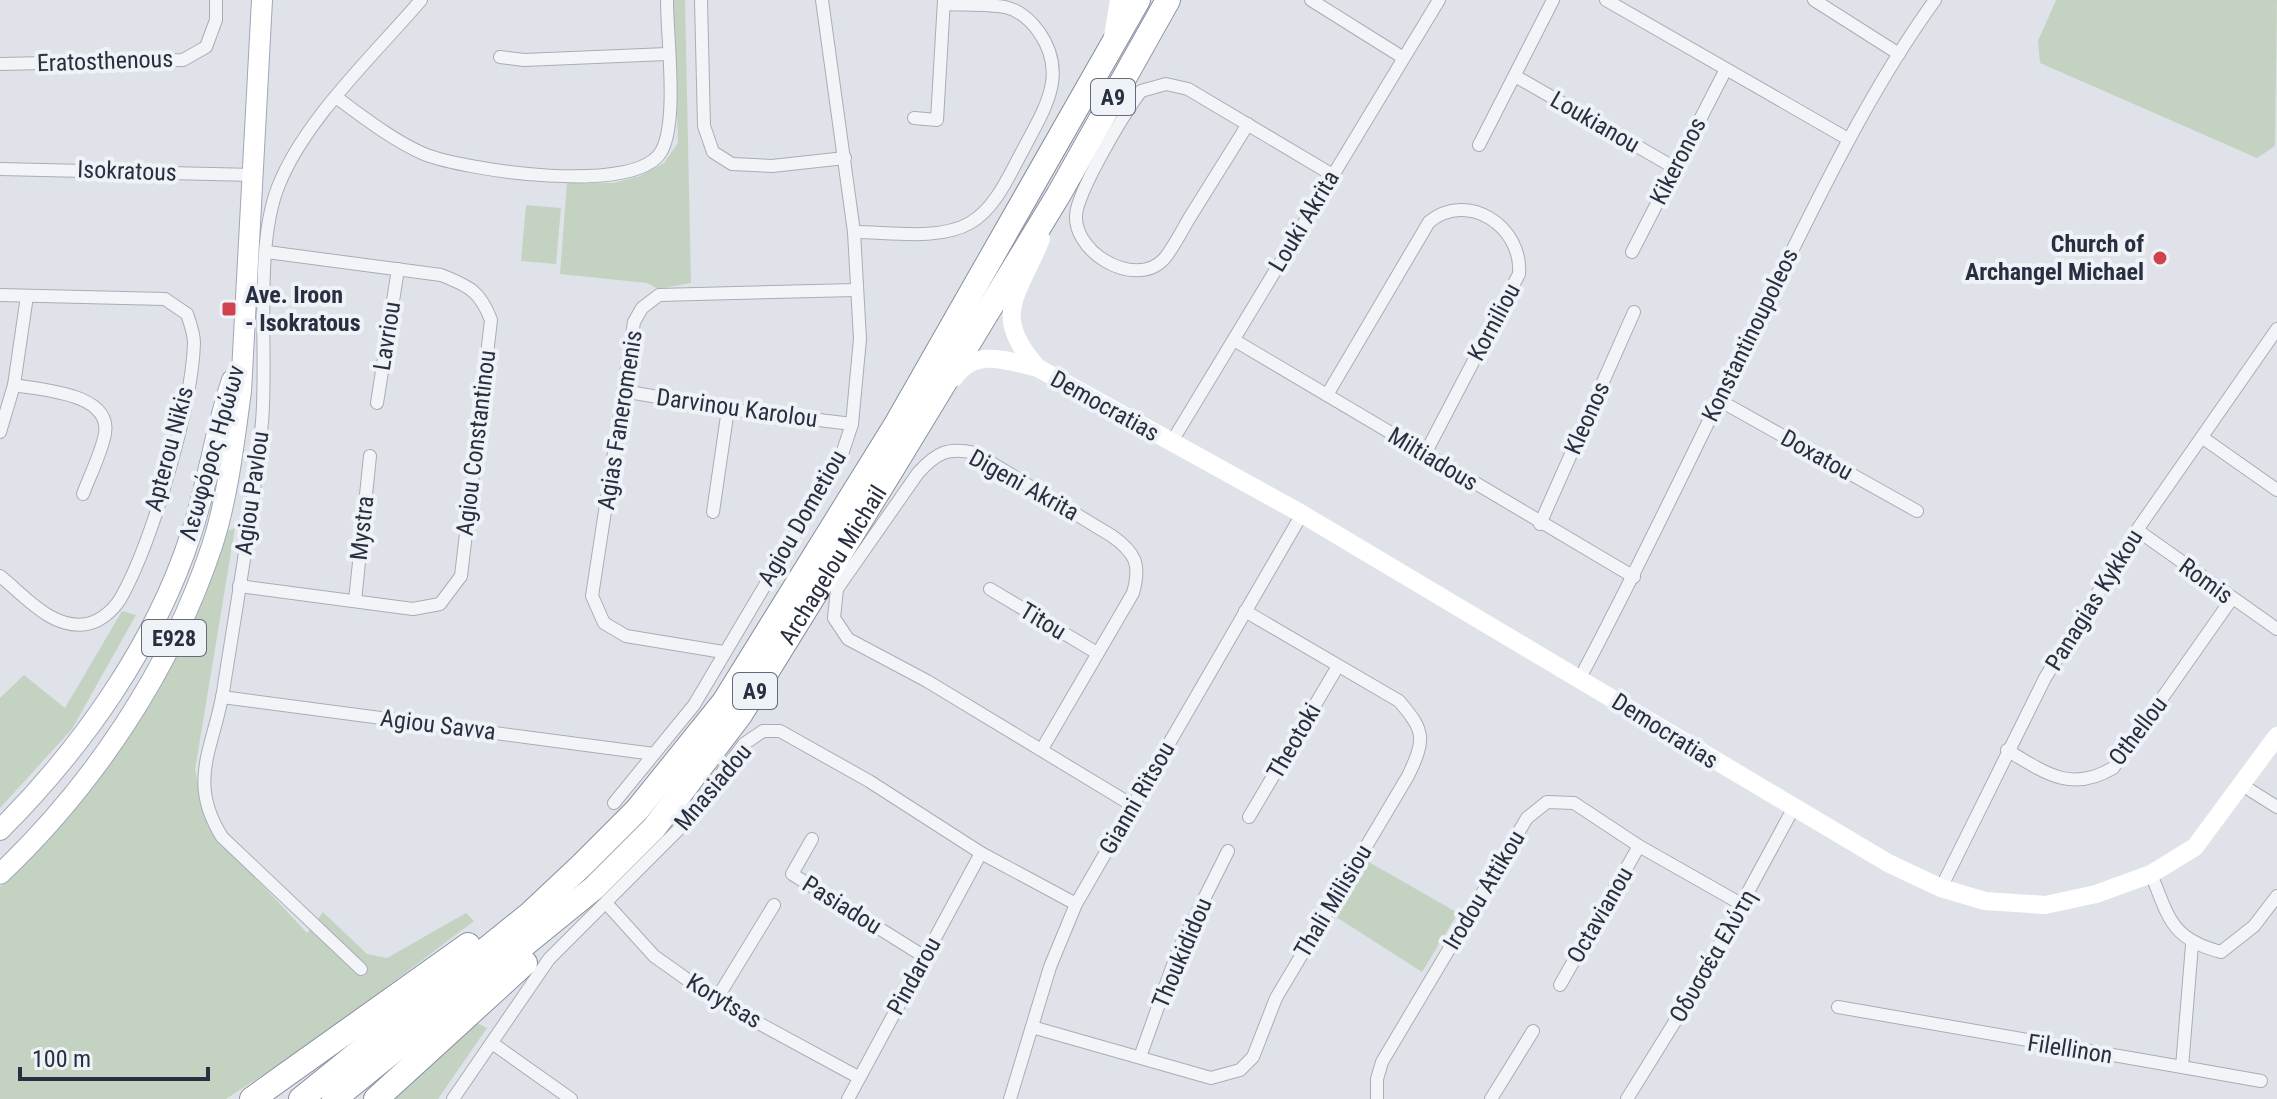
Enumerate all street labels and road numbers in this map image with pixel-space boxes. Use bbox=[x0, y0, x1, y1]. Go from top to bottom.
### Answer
street label: Eratosthenous bbox=[36, 45, 174, 77]
road number: A9 bbox=[1091, 79, 1135, 115]
street label: Loukianou bbox=[1545, 85, 1645, 159]
street label: Kikeronos bbox=[1644, 113, 1712, 209]
street label: Isokratous bbox=[77, 155, 177, 187]
street label: Louki Akrita bbox=[1263, 165, 1345, 277]
street label: Konstantinoupoleos bbox=[1696, 244, 1804, 426]
street label: Korniliou bbox=[1462, 278, 1526, 366]
street label: Lavriou bbox=[368, 300, 406, 372]
street label: Agias Faneromenis bbox=[592, 328, 648, 512]
street label: Agiou Constantinou bbox=[451, 349, 501, 537]
street label: Λεωφόρος Ηρώων bbox=[174, 362, 250, 544]
street label: Democratias bbox=[1046, 365, 1164, 447]
street label: Kleonos bbox=[1559, 377, 1615, 459]
street label: Darvinou Karolou bbox=[655, 383, 819, 433]
street label: Apterou Nikis bbox=[139, 384, 199, 514]
street label: Miltiadous bbox=[1383, 421, 1483, 497]
street label: Doxatou bbox=[1776, 424, 1858, 486]
street label: Agiou Pavlou bbox=[229, 430, 275, 556]
street label: Digeni Akrita bbox=[964, 443, 1084, 527]
street label: Agiou Dometiou bbox=[752, 445, 852, 591]
street label: Archagelou Michail bbox=[773, 480, 892, 650]
street label: Mystra bbox=[345, 494, 379, 562]
street label: Panagias Kykkou bbox=[2039, 524, 2149, 676]
street label: Romis bbox=[2174, 552, 2238, 610]
street label: Titou bbox=[1015, 597, 1071, 645]
road number: E928 bbox=[142, 620, 206, 656]
road number: A9 bbox=[733, 673, 777, 709]
street label: Democratias bbox=[1607, 687, 1723, 775]
street label: Othellou bbox=[2103, 691, 2173, 771]
street label: Theotoki bbox=[1261, 698, 1327, 784]
street label: Agiou Savva bbox=[379, 704, 497, 746]
street label: Gianni Ritsou bbox=[1094, 737, 1180, 859]
street label: Mnasiadou bbox=[669, 738, 757, 836]
street label: Irodou Attikou bbox=[1437, 825, 1531, 955]
street label: Thali Milisiou bbox=[1288, 839, 1378, 963]
street label: Octavianou bbox=[1561, 862, 1639, 968]
street label: Pasiadou bbox=[797, 870, 887, 940]
street label: Οδυσσέα Ελύτη bbox=[1664, 885, 1762, 1027]
street label: Thoukididou bbox=[1146, 894, 1218, 1012]
street label: Pindarou bbox=[881, 932, 947, 1020]
street label: Korytsas bbox=[681, 968, 767, 1034]
street label: Filellinon bbox=[2026, 1028, 2114, 1070]

